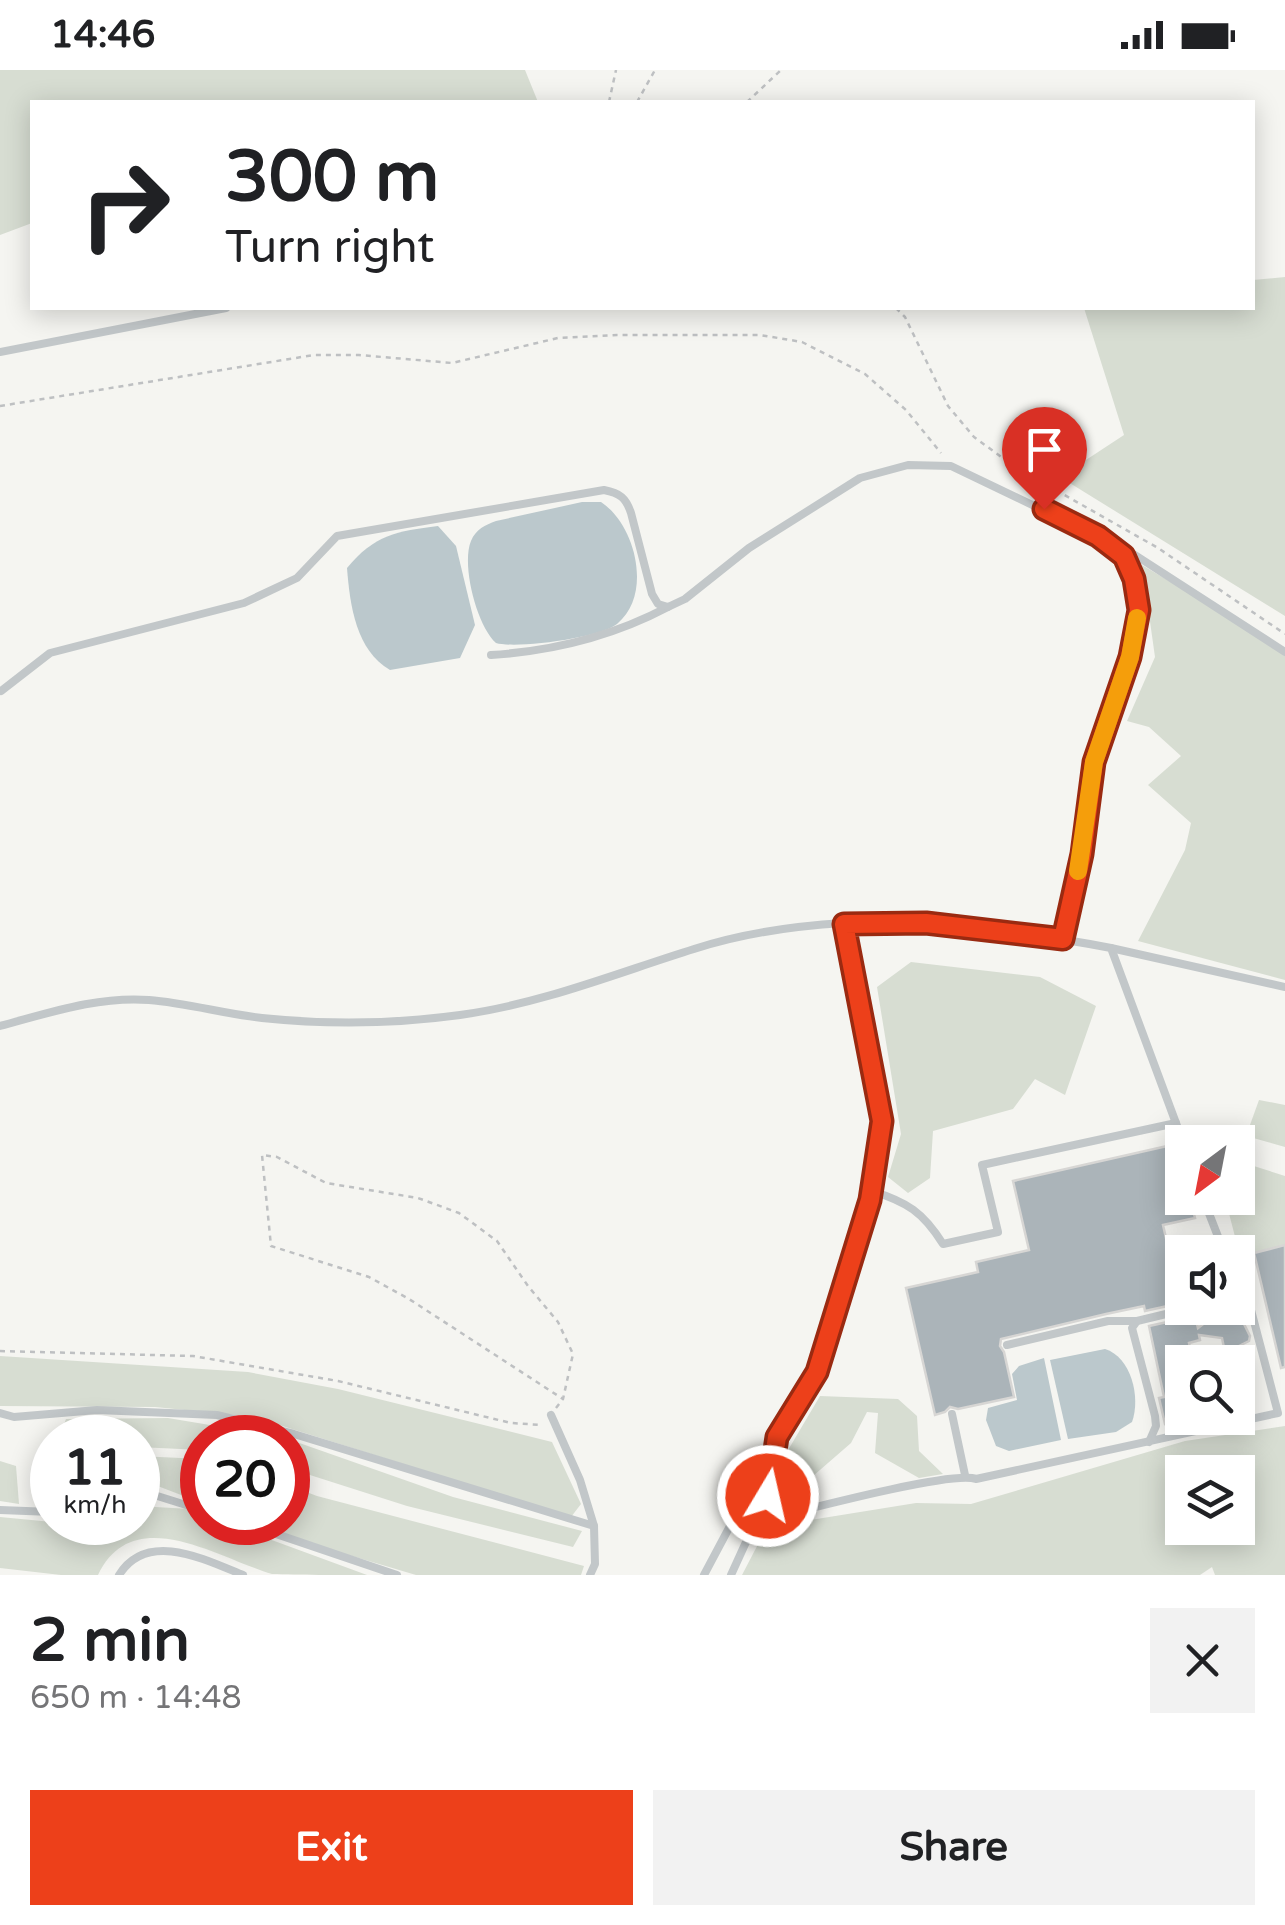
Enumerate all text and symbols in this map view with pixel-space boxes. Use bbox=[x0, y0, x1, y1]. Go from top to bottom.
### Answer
text: 14:46 bbox=[50, 12, 155, 58]
text: 300 m bbox=[225, 136, 439, 220]
icon: right bbox=[60, 140, 190, 270]
text: Turn right bbox=[225, 221, 434, 275]
pin bbox=[1002, 407, 1087, 510]
icon: arrive bbox=[1017, 422, 1072, 477]
north arrow bbox=[1165, 1125, 1255, 1215]
map controls bbox=[1165, 1125, 1255, 1545]
button: sound bbox=[1165, 1235, 1255, 1325]
button: search bbox=[1165, 1345, 1255, 1435]
speed limit sign: 20 bbox=[180, 1415, 310, 1545]
text: 11 bbox=[64, 1438, 126, 1498]
position arrow bbox=[716, 1444, 820, 1548]
button: layers bbox=[1165, 1455, 1255, 1545]
text: km/h bbox=[64, 1490, 126, 1520]
text: 2 min bbox=[30, 1605, 190, 1677]
button: close bbox=[1150, 1608, 1255, 1713]
text: 650 m · 14:48 bbox=[30, 1679, 242, 1717]
button: Exit bbox=[30, 1790, 633, 1905]
button: Share bbox=[653, 1790, 1255, 1905]

